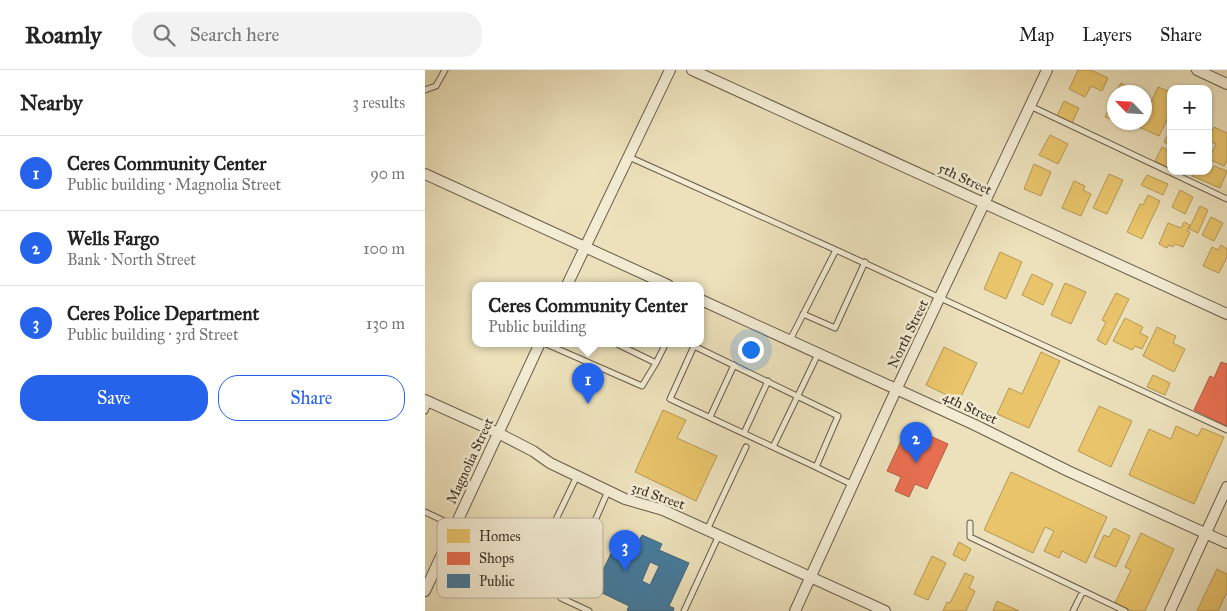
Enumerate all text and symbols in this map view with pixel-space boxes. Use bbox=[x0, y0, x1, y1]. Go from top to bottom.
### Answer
search box bbox=[132, 12, 482, 57]
text: Roamly bbox=[25, 20, 102, 50]
icon: search bbox=[150, 21, 178, 49]
text: Search here bbox=[190, 23, 280, 46]
text: Map bbox=[1019, 24, 1054, 46]
text: Layers bbox=[1082, 24, 1132, 46]
text: Share bbox=[1160, 24, 1202, 46]
north arrow bbox=[1107, 85, 1152, 130]
map controls bbox=[1167, 85, 1212, 175]
button: + bbox=[1167, 85, 1212, 130]
text: Nearby bbox=[20, 90, 83, 116]
text: 3 results bbox=[352, 93, 405, 112]
button: − bbox=[1167, 130, 1212, 175]
text: Ceres Community Center bbox=[67, 152, 266, 175]
street label: 5th Street bbox=[936, 159, 994, 199]
text: 1 bbox=[33, 164, 39, 183]
text: 90 m bbox=[370, 164, 405, 183]
text: Public building · Magnolia Street bbox=[67, 175, 281, 194]
text: Wells Fargo bbox=[67, 227, 159, 250]
text: 2 bbox=[32, 239, 40, 258]
text: 100 m bbox=[363, 239, 405, 258]
text: Bank · North Street bbox=[67, 250, 196, 269]
popup bbox=[472, 282, 704, 347]
text: Ceres Community Center bbox=[488, 294, 688, 317]
street label: North Street bbox=[884, 297, 932, 371]
text: Ceres Police Department bbox=[67, 302, 259, 325]
text: 3 bbox=[33, 314, 39, 333]
text: 130 m bbox=[366, 314, 405, 333]
text: Public building bbox=[488, 317, 586, 336]
text: Public building · 3rd Street bbox=[67, 325, 239, 344]
your location bbox=[738, 337, 764, 363]
pin: 1 bbox=[572, 363, 604, 404]
button: Save bbox=[20, 375, 208, 421]
button: Share bbox=[218, 375, 405, 421]
street label: 4th Street bbox=[940, 388, 1000, 428]
street label: Magnolia Street bbox=[443, 415, 497, 507]
pin: 2 bbox=[900, 422, 932, 463]
street label: 3rd Street bbox=[629, 479, 687, 513]
legend bbox=[437, 518, 603, 598]
text: Homes bbox=[479, 528, 521, 545]
pin: 3 bbox=[609, 530, 641, 571]
text: Shops bbox=[479, 550, 514, 567]
text: Public bbox=[479, 573, 515, 590]

